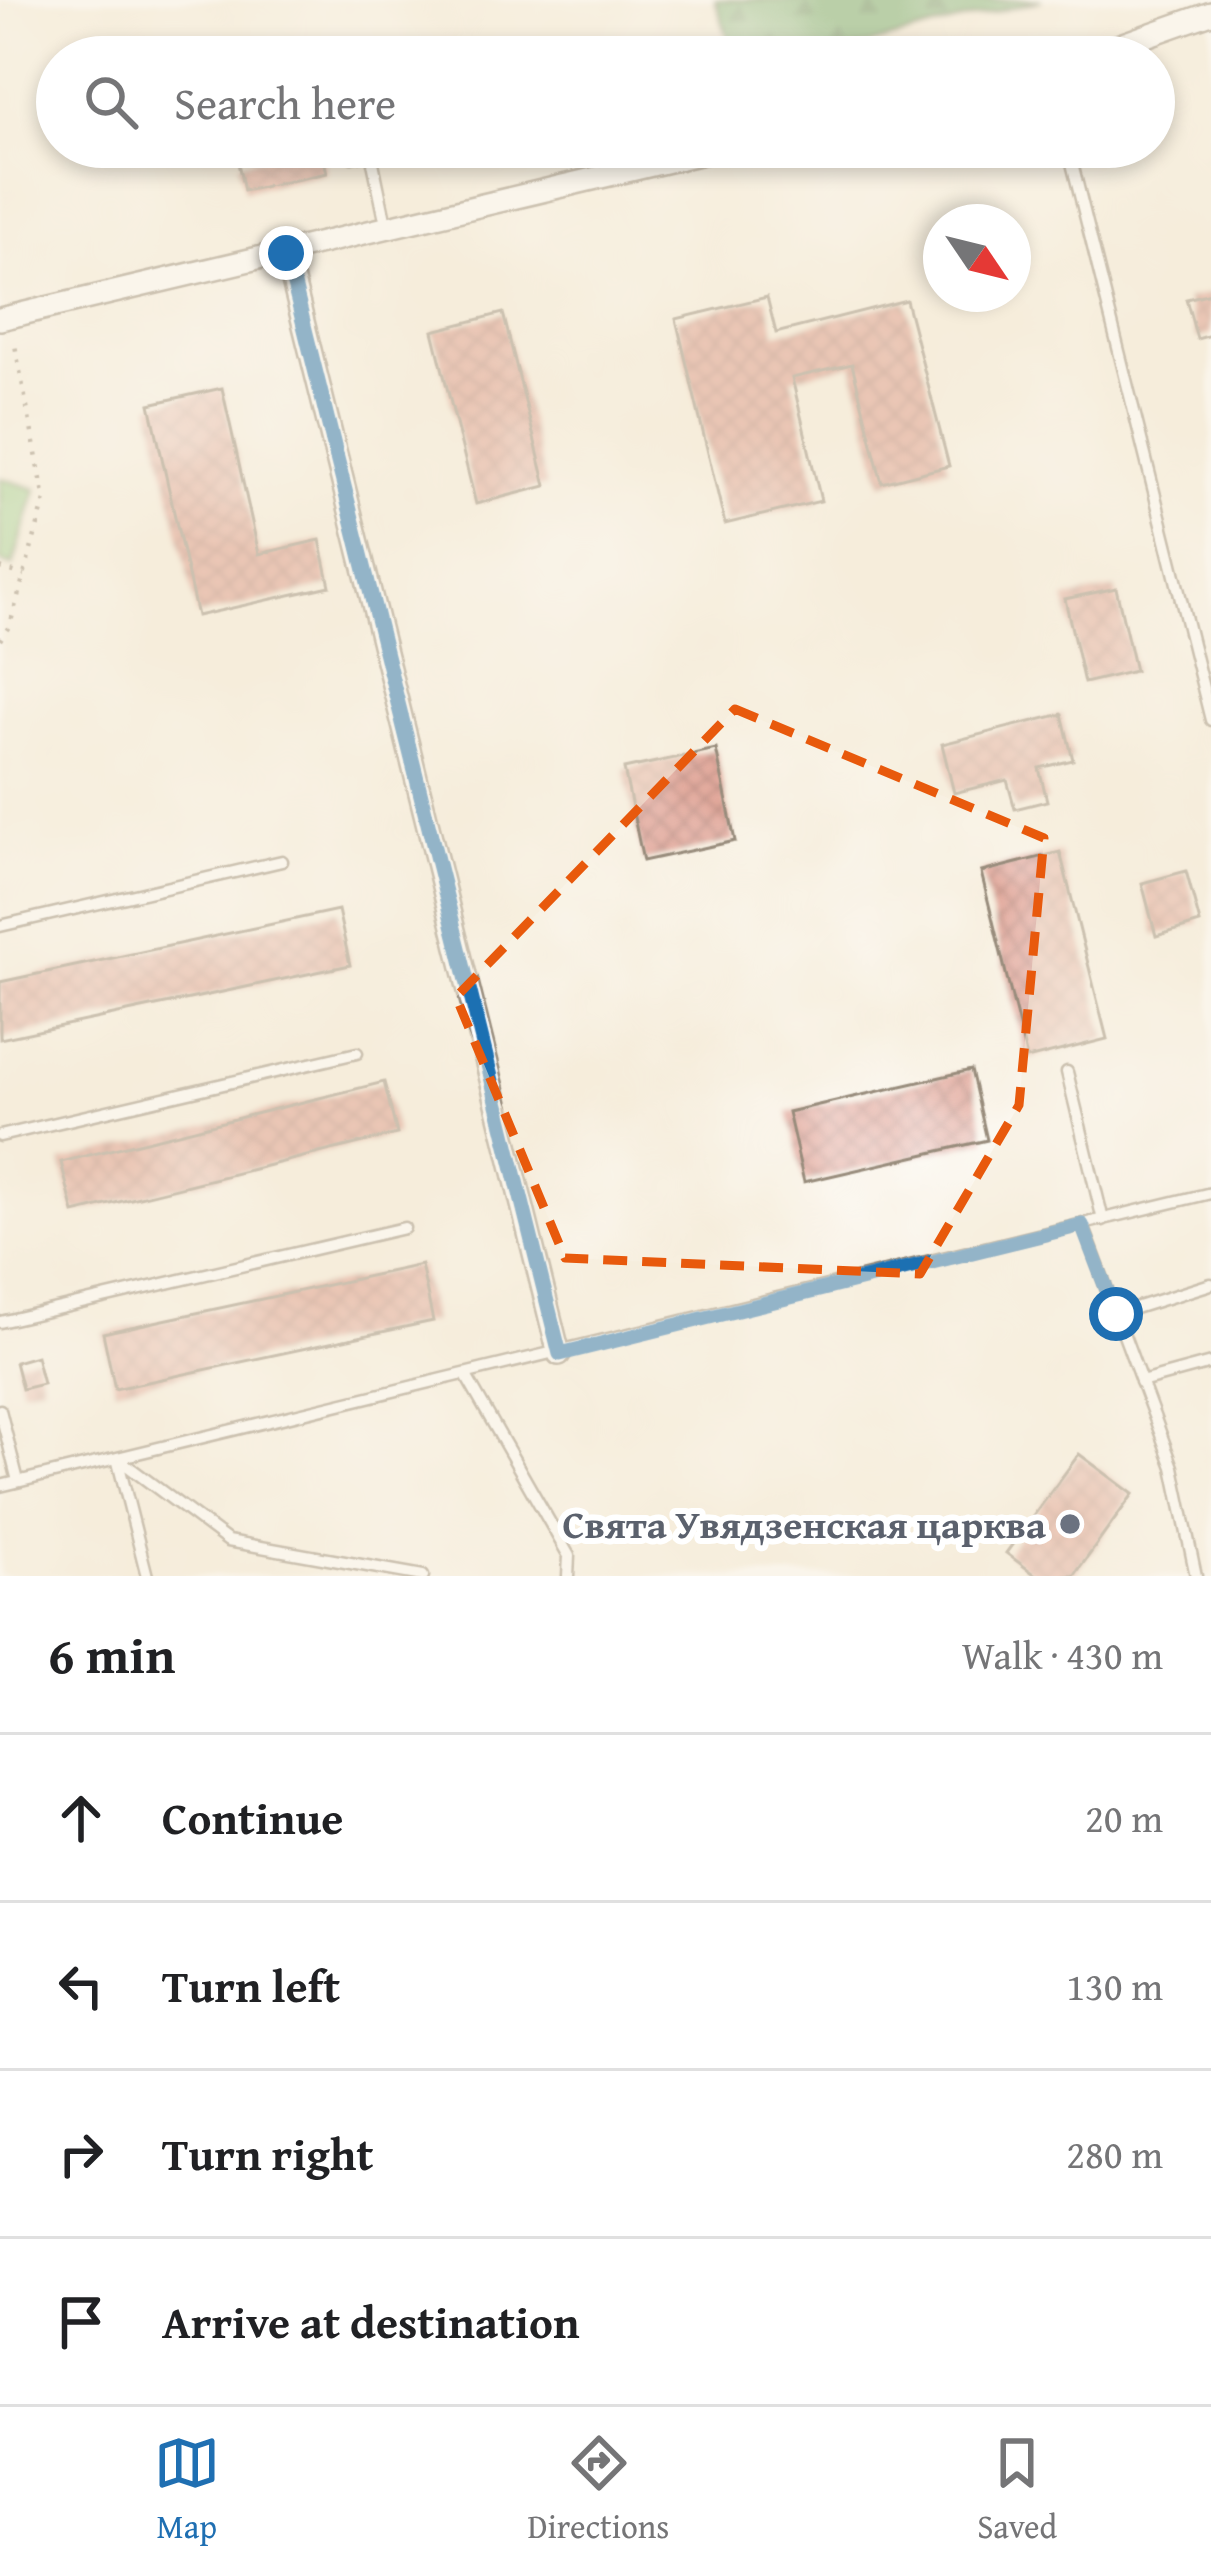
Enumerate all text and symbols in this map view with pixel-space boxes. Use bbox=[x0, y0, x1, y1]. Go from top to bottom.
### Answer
search box bbox=[36, 36, 1175, 168]
icon: search bbox=[78, 69, 144, 135]
text: Search here bbox=[174, 70, 396, 135]
north arrow bbox=[923, 204, 1031, 312]
route end bbox=[259, 226, 313, 280]
route start bbox=[1089, 1287, 1143, 1341]
place label: Свята Увядзенская царква bbox=[562, 1495, 1046, 1552]
marker: Свята Увядзенская царква bbox=[1057, 1511, 1083, 1537]
text: 6 min bbox=[48, 1617, 175, 1692]
text: Walk · 430 m bbox=[962, 1626, 1163, 1683]
icon: ahead bbox=[48, 1785, 114, 1851]
text: Continue bbox=[162, 1785, 343, 1850]
text: 20 m bbox=[1085, 1789, 1163, 1846]
icon: left bbox=[48, 1953, 114, 2019]
text: Turn left bbox=[162, 1953, 340, 2018]
text: 130 m bbox=[1066, 1957, 1163, 2014]
icon: right bbox=[48, 2121, 114, 2187]
text: Turn right bbox=[162, 2121, 374, 2186]
text: 280 m bbox=[1066, 2125, 1163, 2182]
icon: arrive bbox=[48, 2289, 114, 2355]
text: Arrive at destination bbox=[162, 2289, 580, 2354]
tab: Map bbox=[154, 2430, 220, 2550]
tab: Directions bbox=[528, 2430, 669, 2550]
tab: Saved bbox=[977, 2430, 1057, 2550]

